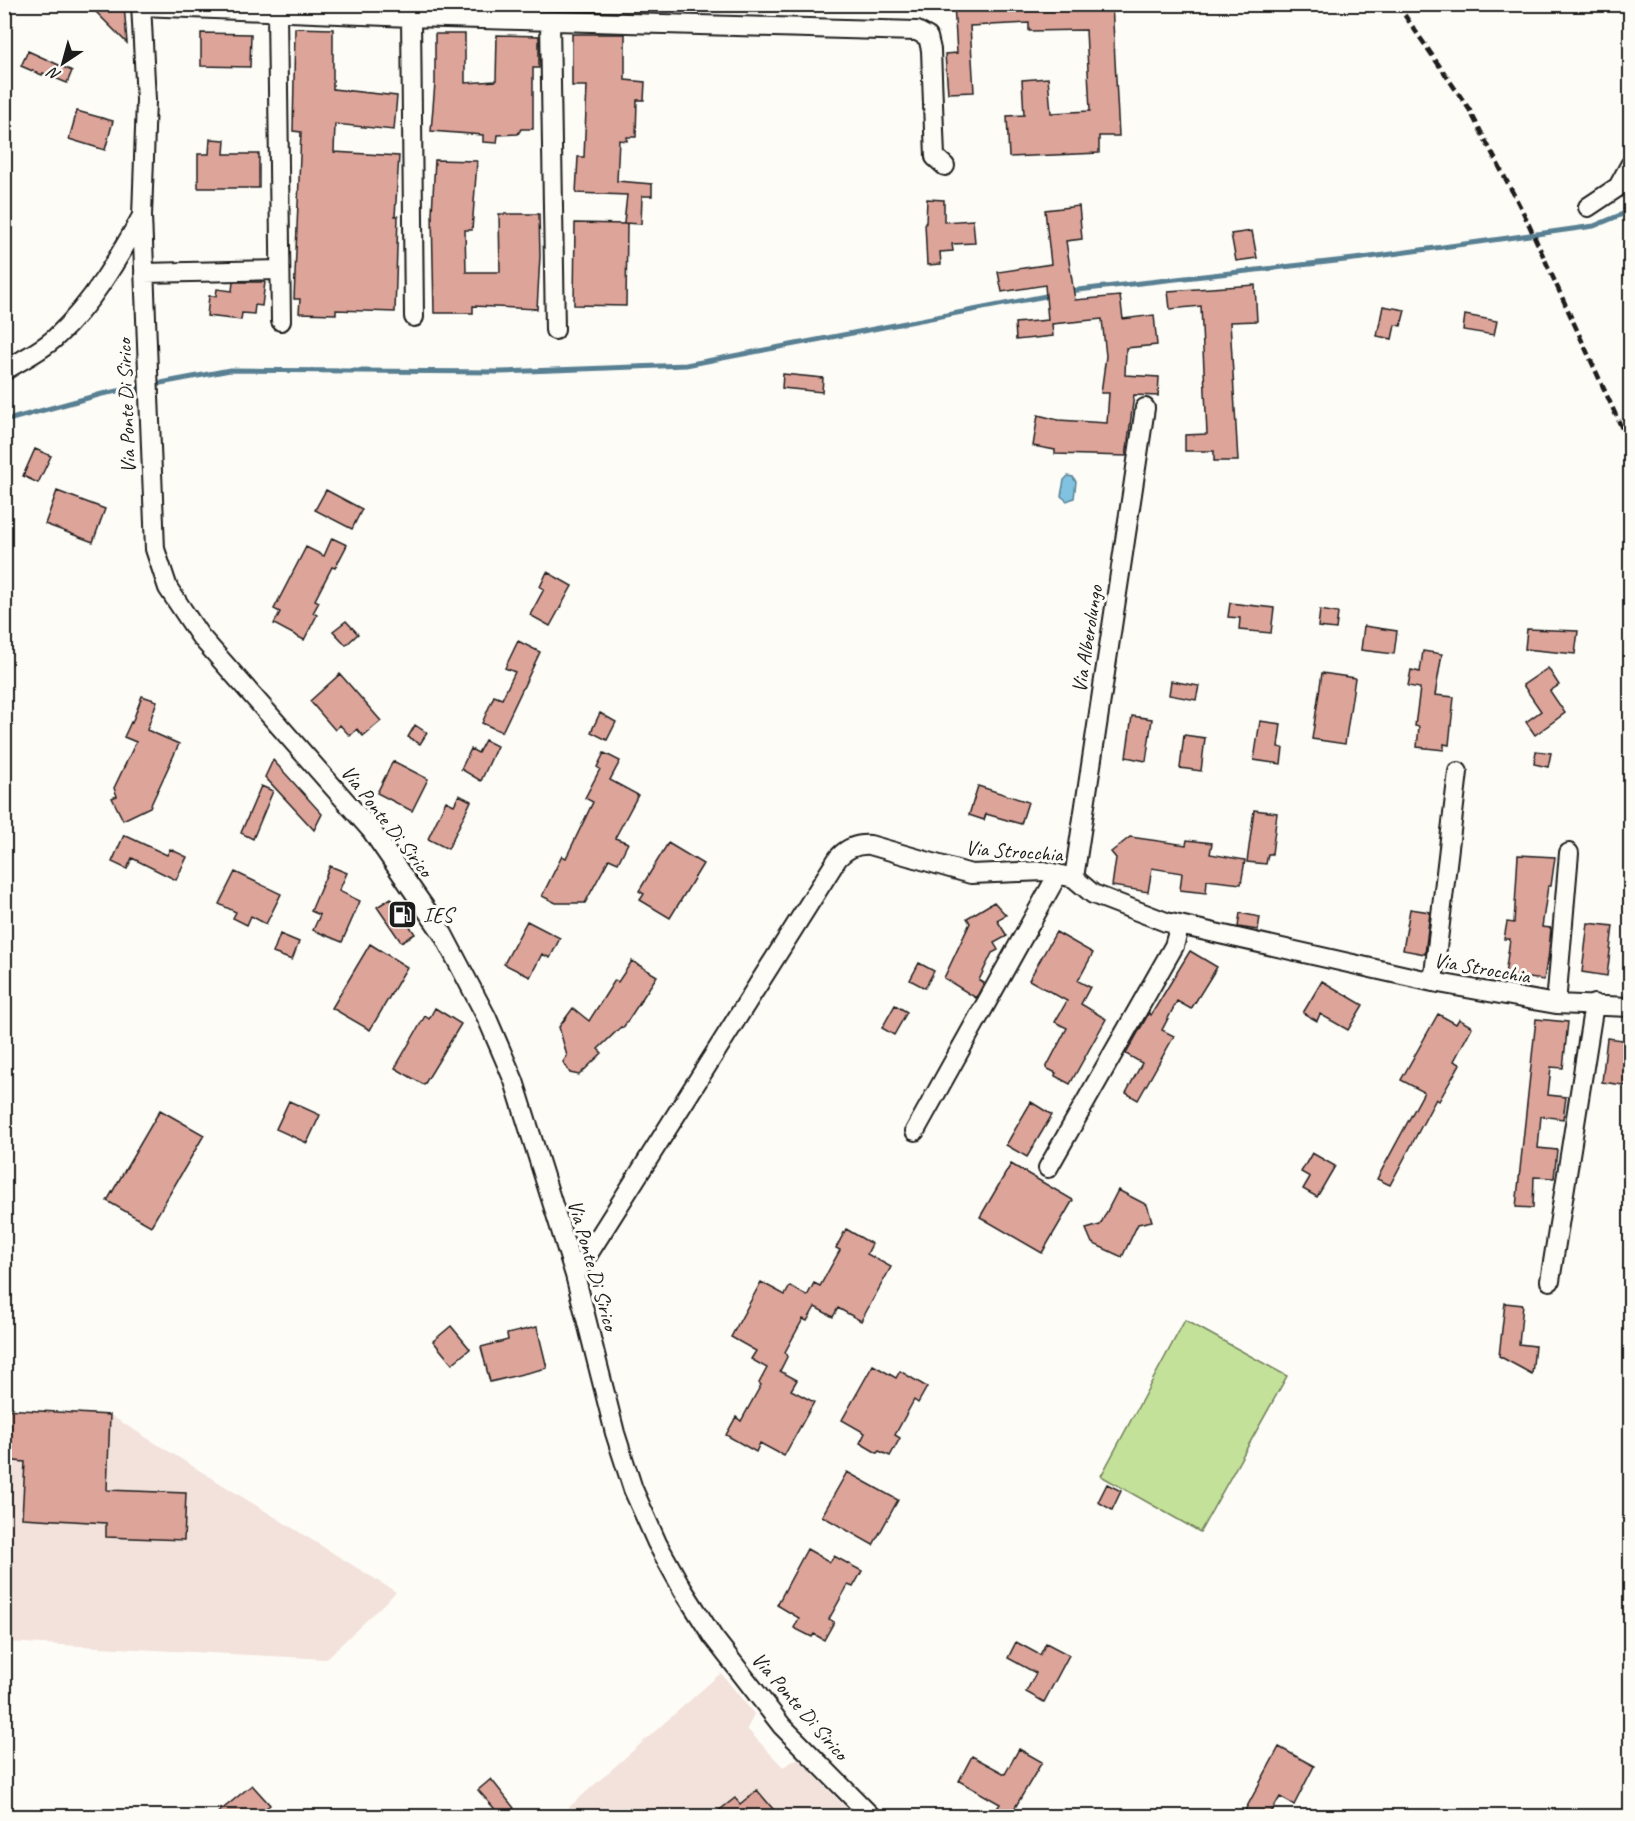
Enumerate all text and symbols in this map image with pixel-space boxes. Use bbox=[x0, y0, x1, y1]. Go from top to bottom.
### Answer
north arrow bbox=[33, 33, 93, 93]
text: N bbox=[42, 62, 65, 85]
street label: Via Ponte Di Sirico bbox=[111, 336, 141, 474]
street label: Via Alberolungo bbox=[1066, 582, 1109, 695]
street label: Via Ponte Di Sirico bbox=[335, 760, 440, 884]
street label: Via Strocchia bbox=[965, 835, 1065, 867]
fuel station icon: IES bbox=[386, 899, 418, 931]
place label: IES bbox=[423, 902, 456, 928]
street label: Via Strocchia bbox=[1432, 947, 1534, 989]
street label: Via Ponte Di Sirico bbox=[562, 1197, 625, 1336]
street label: Via Ponte Di Sirico bbox=[746, 1647, 856, 1767]

